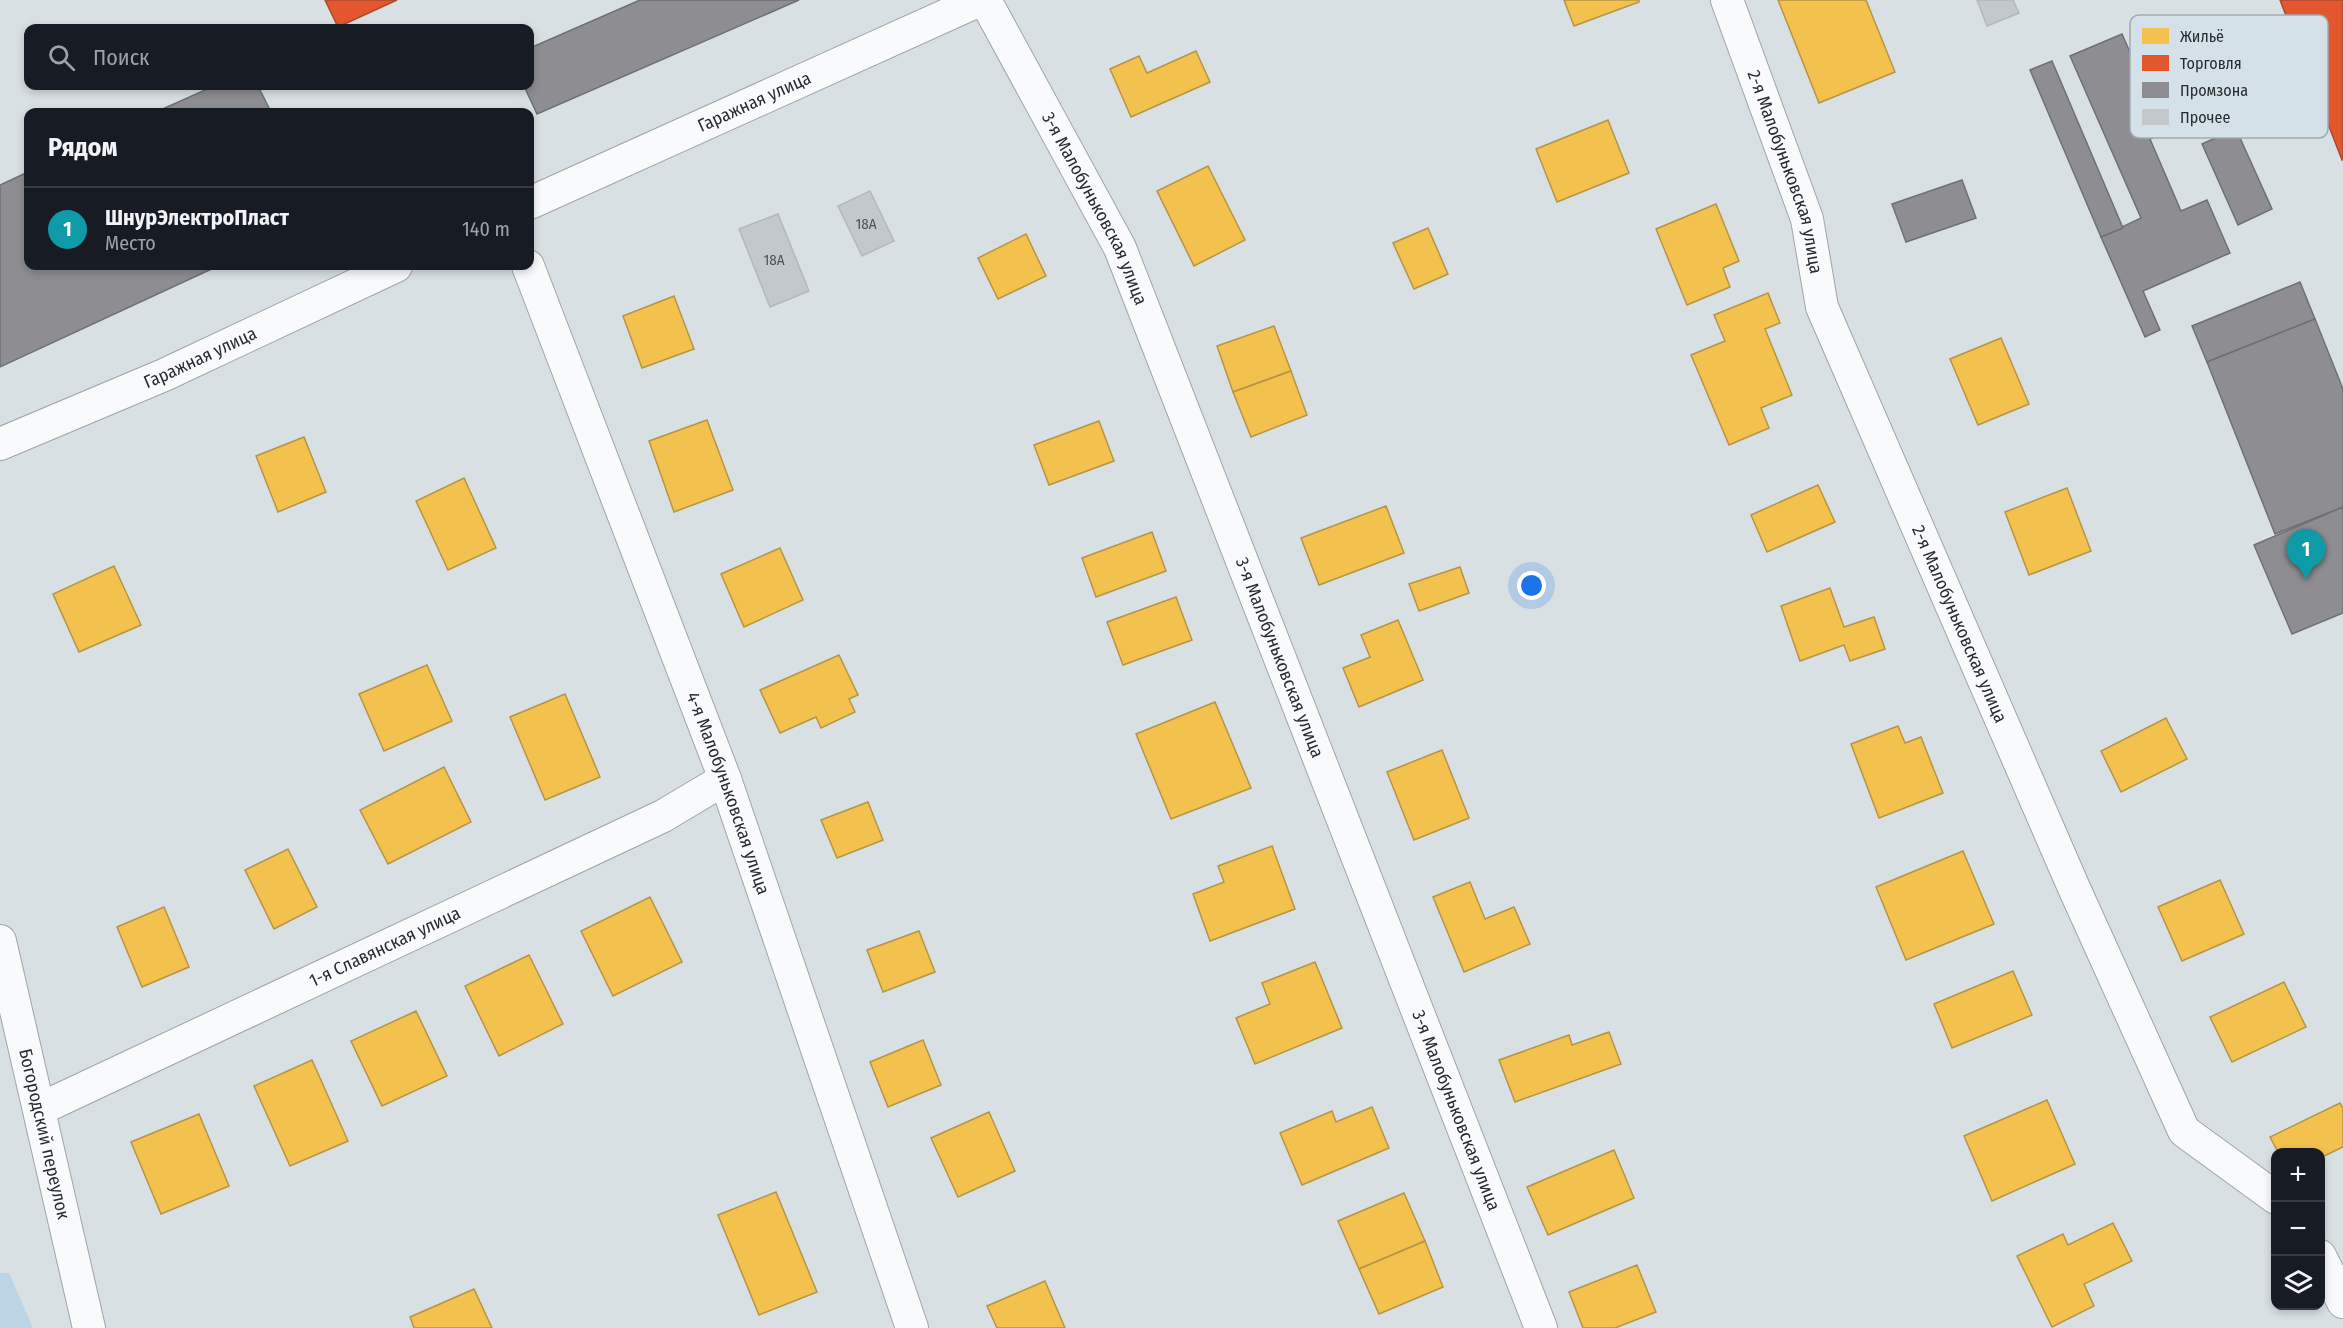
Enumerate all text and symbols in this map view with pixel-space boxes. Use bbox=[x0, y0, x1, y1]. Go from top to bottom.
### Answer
legend bbox=[2130, 15, 2328, 138]
search box bbox=[24, 24, 534, 90]
text: Жильё bbox=[2180, 27, 2224, 46]
icon: search bbox=[45, 41, 78, 74]
text: Поиск bbox=[93, 44, 149, 71]
text: Торговля bbox=[2180, 54, 2242, 73]
street label: Гаражная улица bbox=[694, 67, 814, 137]
street label: 2-я Малобуньковская улица bbox=[1743, 67, 1827, 276]
text: Промзона bbox=[2180, 81, 2248, 100]
street label: 3-я Малобуньковская улица bbox=[1037, 108, 1152, 308]
text: Прочее bbox=[2180, 108, 2230, 127]
text: Рядом bbox=[48, 132, 117, 163]
text: ШнурЭлектроПласт bbox=[105, 204, 289, 231]
house number: 18А bbox=[855, 215, 877, 233]
text: 1 bbox=[63, 217, 72, 241]
text: 140 m bbox=[462, 217, 510, 241]
text: Место bbox=[105, 231, 156, 255]
house number: 18А bbox=[763, 251, 785, 269]
street label: Гаражная улица bbox=[141, 322, 260, 393]
street label: 2-я Малобуньковская улица bbox=[1907, 522, 2012, 726]
pin: 1 bbox=[2286, 530, 2326, 579]
street label: 3-я Малобуньковская улица bbox=[1231, 554, 1329, 761]
your location bbox=[1517, 571, 1546, 600]
street label: 4-я Малобуньковская улица bbox=[682, 689, 775, 898]
street label: 1-я Славянская улица bbox=[306, 902, 464, 992]
street label: 3-я Малобуньковская улица bbox=[1407, 1007, 1505, 1214]
street label: Богородский переулок bbox=[14, 1046, 75, 1222]
map controls bbox=[2271, 1148, 2325, 1310]
button: + bbox=[2271, 1148, 2325, 1202]
button: − bbox=[2271, 1202, 2325, 1256]
button: layers bbox=[2271, 1256, 2325, 1310]

